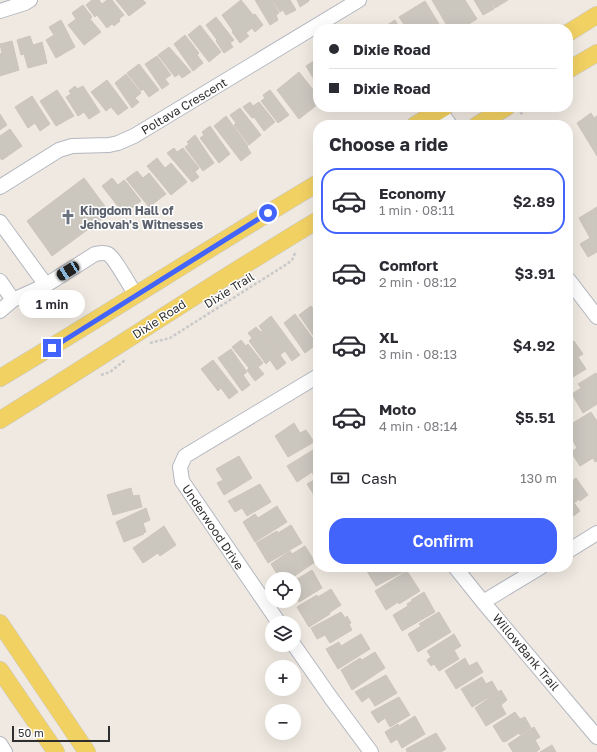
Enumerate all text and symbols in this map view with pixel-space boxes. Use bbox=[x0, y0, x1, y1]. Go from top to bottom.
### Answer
text: Dixie Road bbox=[353, 40, 430, 58]
street label: Poltava Crescent bbox=[138, 74, 230, 138]
text: Dixie Road bbox=[353, 79, 430, 97]
text: Choose a ride bbox=[329, 133, 448, 155]
icon: car bbox=[331, 183, 367, 219]
text: Economy bbox=[379, 184, 446, 202]
text: $2.89 bbox=[513, 192, 555, 210]
text: 1 min · 08:11 bbox=[379, 202, 454, 218]
place label: Kingdom Hall of Jehovah's Witnesses bbox=[80, 203, 204, 232]
route start bbox=[259, 204, 277, 222]
church icon: Kingdom Hall of Jehovah's Witnesses bbox=[59, 208, 77, 226]
icon: car bbox=[331, 255, 367, 291]
text: Comfort bbox=[379, 256, 438, 274]
car bbox=[55, 260, 81, 282]
text: $3.91 bbox=[514, 264, 555, 282]
street label: Dixie Trail bbox=[201, 269, 257, 311]
text: 2 min · 08:12 bbox=[379, 274, 457, 290]
callout: 1 min bbox=[19, 290, 85, 318]
text: 1 min bbox=[36, 296, 68, 312]
street label: Dixie Road bbox=[129, 296, 189, 342]
icon: car bbox=[331, 327, 367, 363]
text: XL bbox=[379, 328, 398, 346]
text: $4.92 bbox=[513, 336, 555, 354]
route end bbox=[43, 339, 61, 357]
text: 3 min · 08:13 bbox=[379, 346, 457, 362]
icon: car bbox=[331, 399, 367, 435]
text: Moto bbox=[379, 400, 416, 418]
text: $5.51 bbox=[515, 408, 555, 426]
text: 4 min · 08:14 bbox=[379, 418, 458, 434]
icon: cash bbox=[329, 467, 351, 489]
text: Cash bbox=[361, 469, 397, 487]
text: 130 m bbox=[520, 470, 557, 486]
street label: Underwood Drive bbox=[179, 482, 247, 572]
button: Confirm bbox=[329, 518, 557, 564]
map controls bbox=[265, 572, 301, 740]
button: locate bbox=[265, 572, 301, 608]
street label: WillowBank Trail bbox=[489, 610, 563, 694]
button: layers bbox=[265, 616, 301, 652]
button: + bbox=[265, 660, 301, 696]
button: − bbox=[265, 704, 301, 740]
scale bar bbox=[12, 724, 110, 743]
text: 50 m bbox=[18, 726, 44, 739]

